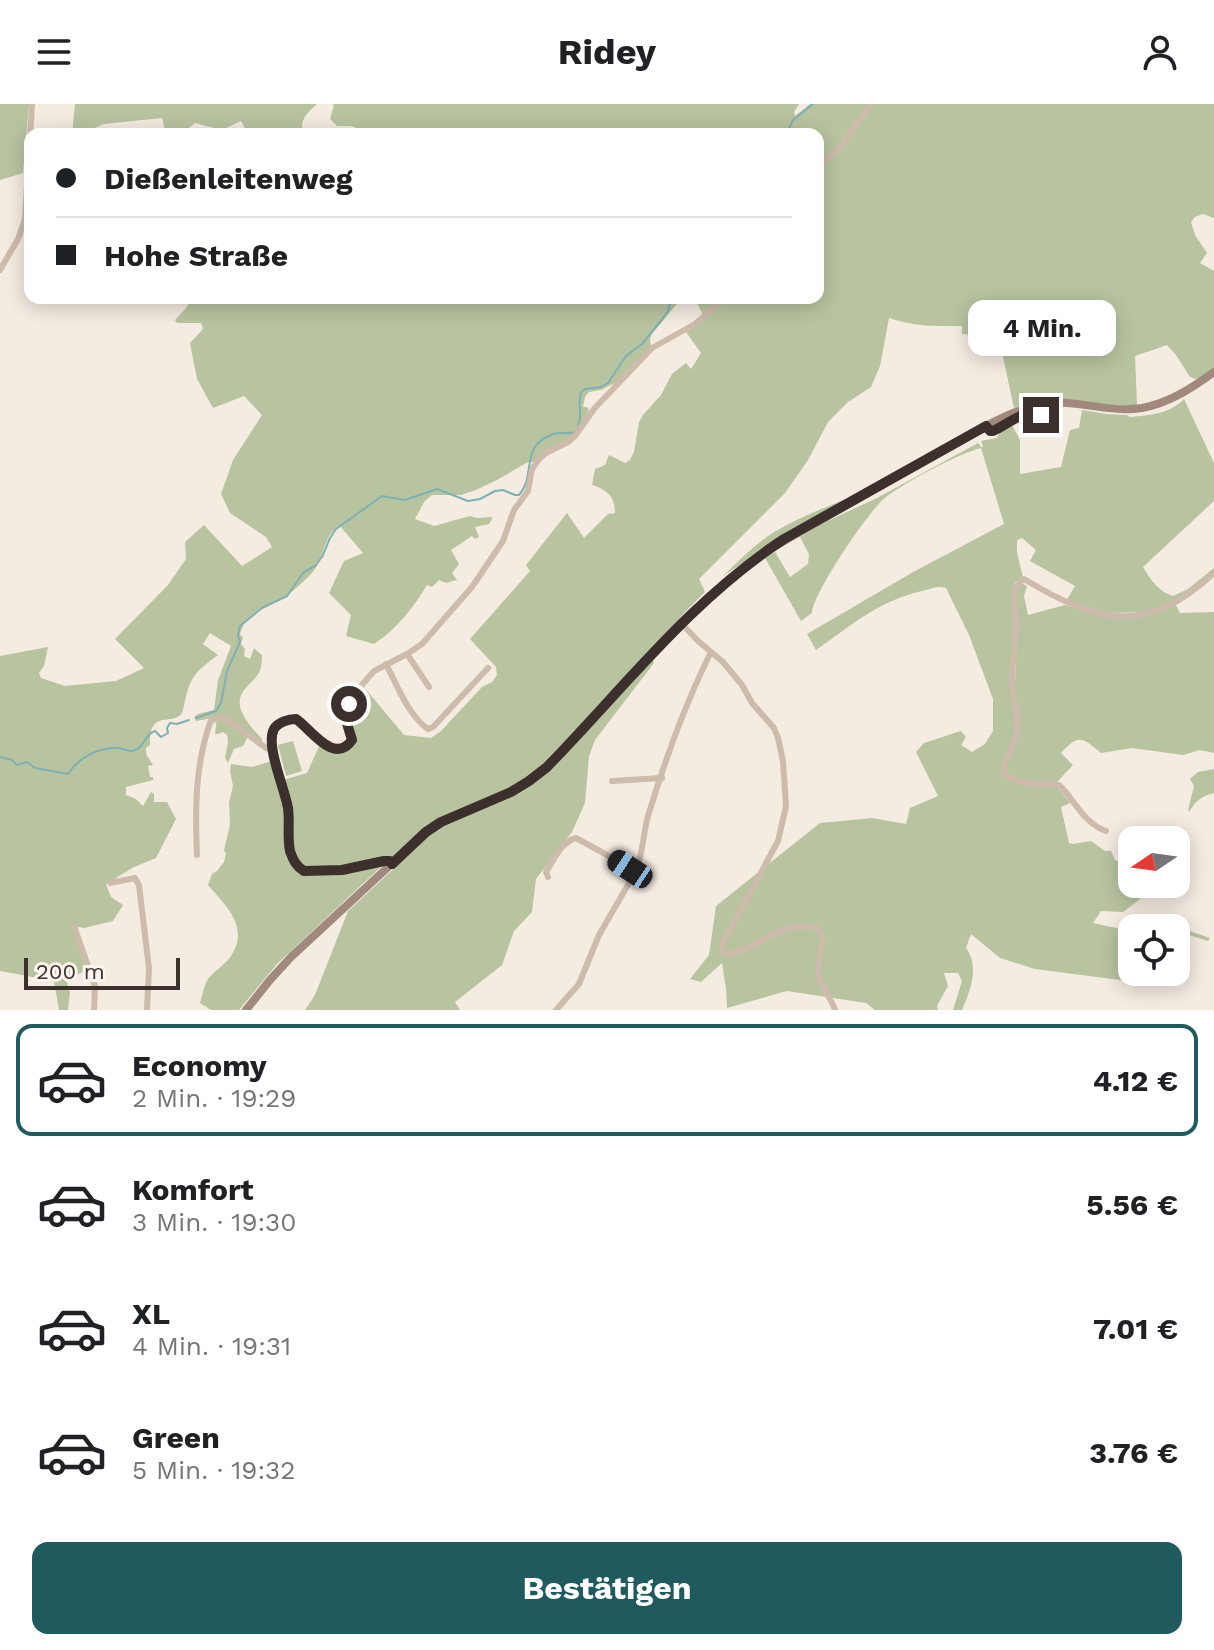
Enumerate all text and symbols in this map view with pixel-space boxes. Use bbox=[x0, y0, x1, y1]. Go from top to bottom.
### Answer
icon: menu bbox=[32, 30, 76, 74]
icon: person bbox=[1138, 30, 1182, 74]
text: Ridey bbox=[558, 31, 656, 73]
text: Dießenleitenweg bbox=[104, 161, 353, 196]
text: Hohe Straße bbox=[104, 238, 288, 273]
callout: 4 Min. bbox=[967, 299, 1115, 355]
text: 4 Min. bbox=[1002, 313, 1082, 343]
route end bbox=[1023, 397, 1059, 433]
route start bbox=[331, 686, 367, 722]
north arrow bbox=[1118, 826, 1190, 898]
map controls bbox=[1118, 826, 1190, 986]
car bbox=[603, 846, 657, 892]
button: locate bbox=[1118, 914, 1190, 986]
scale bar bbox=[24, 954, 180, 990]
text: 200 m bbox=[36, 959, 105, 984]
icon: car bbox=[36, 1044, 108, 1116]
text: Economy bbox=[132, 1048, 267, 1083]
text: 4.12 € bbox=[1093, 1063, 1178, 1098]
text: 2 Min. · 19:29 bbox=[132, 1083, 296, 1113]
icon: car bbox=[36, 1168, 108, 1240]
text: Komfort bbox=[132, 1172, 254, 1207]
text: 5.56 € bbox=[1086, 1187, 1178, 1222]
text: 3 Min. · 19:30 bbox=[132, 1207, 296, 1237]
icon: car bbox=[36, 1292, 108, 1364]
text: XL bbox=[132, 1296, 170, 1331]
text: 7.01 € bbox=[1093, 1311, 1178, 1346]
text: 4 Min. · 19:31 bbox=[132, 1331, 291, 1361]
icon: car bbox=[36, 1416, 108, 1488]
text: Green bbox=[132, 1420, 220, 1455]
text: 3.76 € bbox=[1089, 1435, 1178, 1470]
text: 5 Min. · 19:32 bbox=[132, 1455, 295, 1485]
button: Bestätigen bbox=[32, 1542, 1182, 1634]

